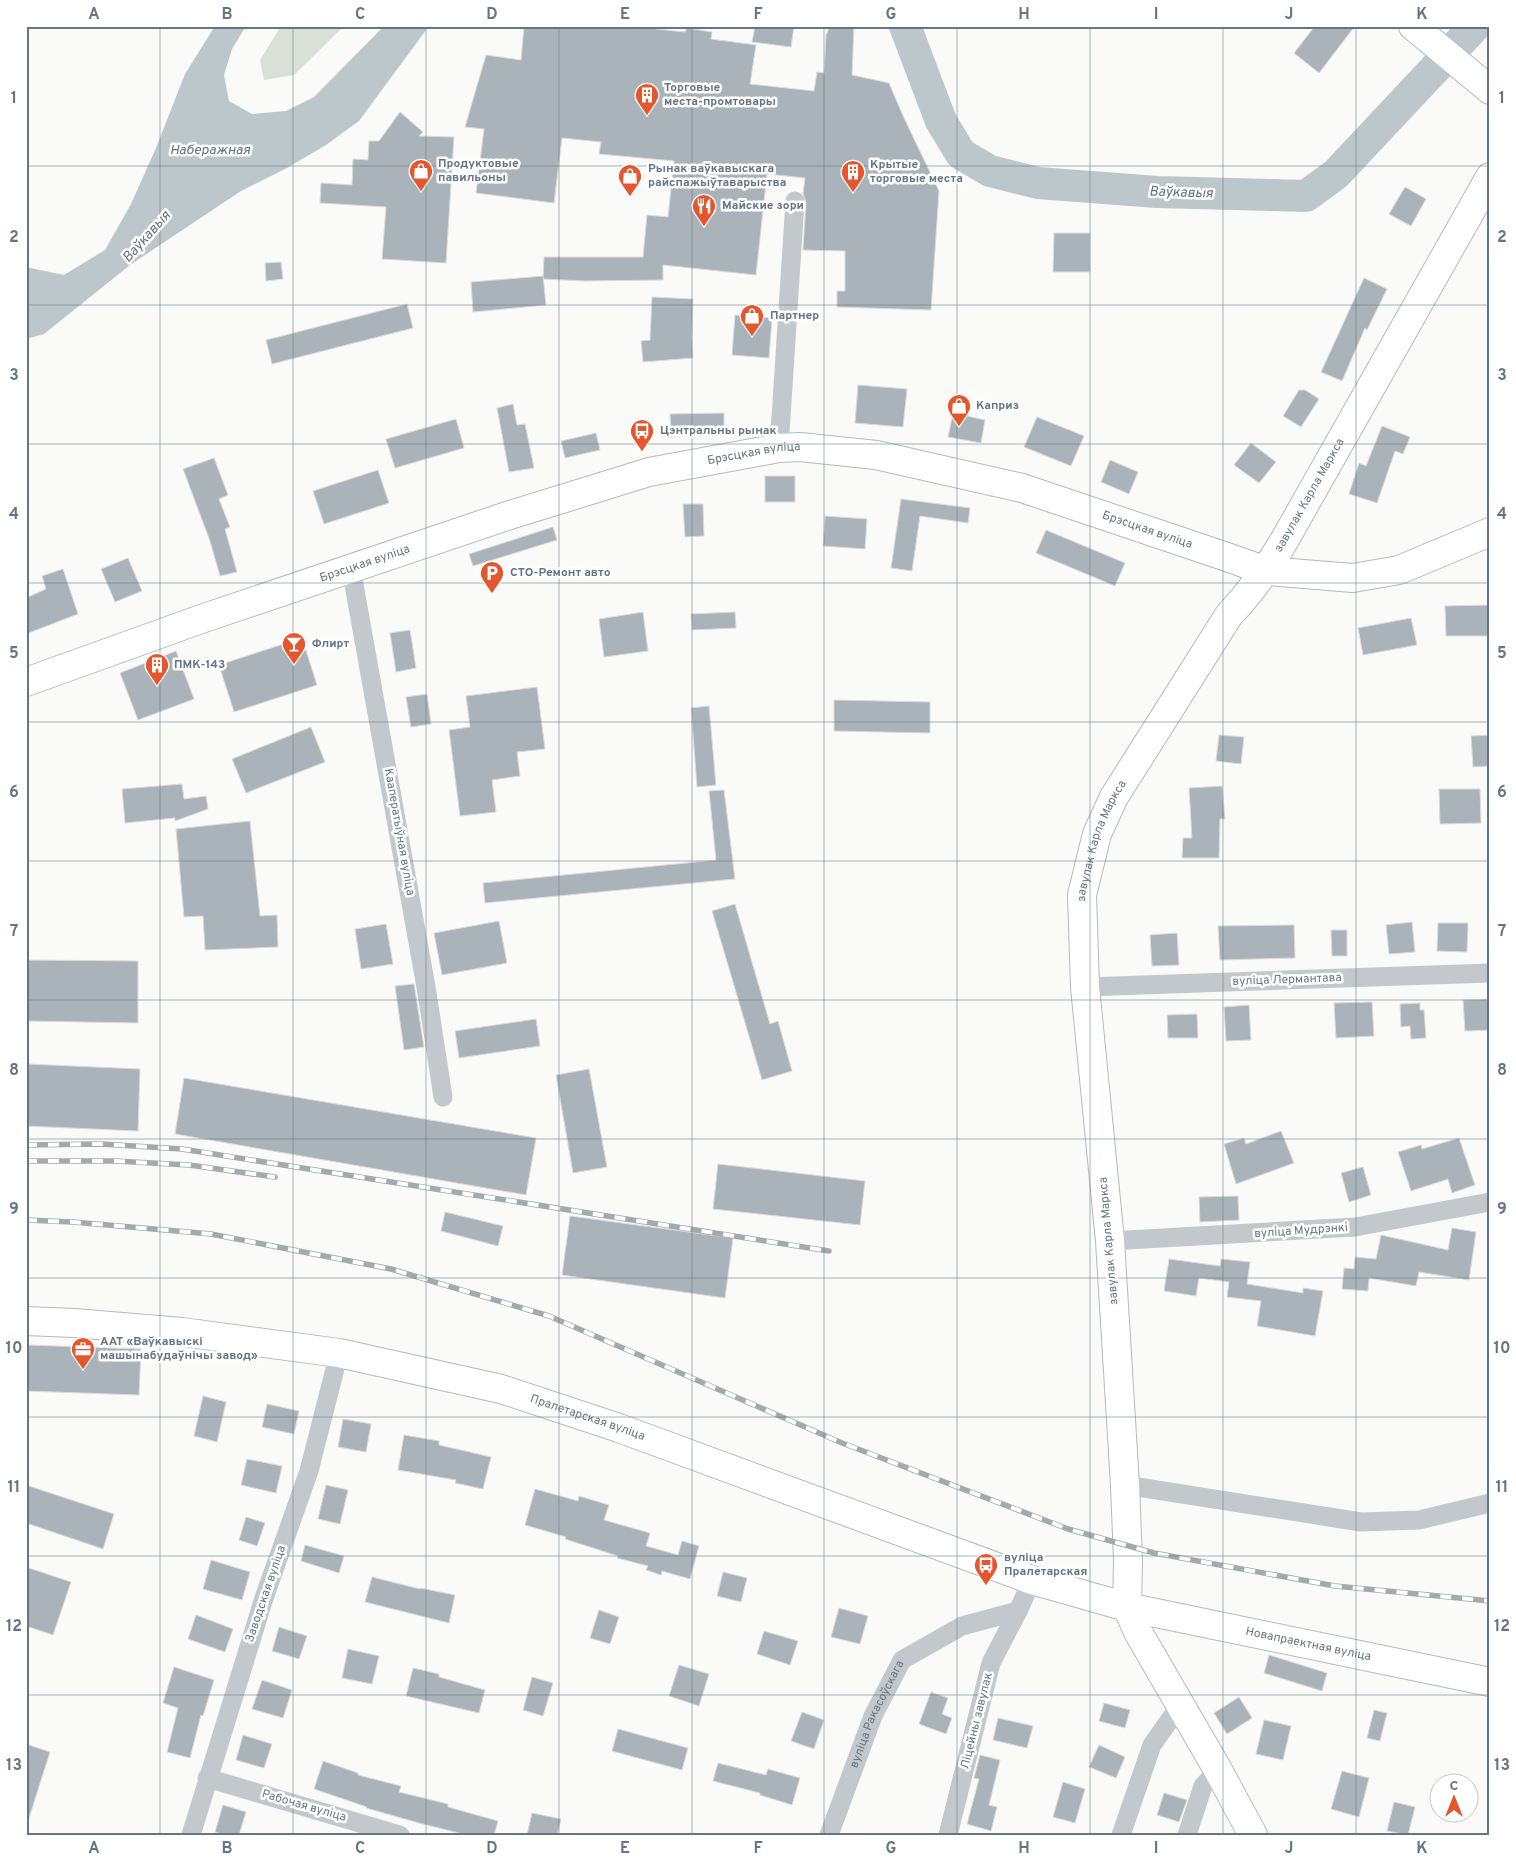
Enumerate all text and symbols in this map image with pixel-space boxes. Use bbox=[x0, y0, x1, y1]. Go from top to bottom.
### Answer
text: A bbox=[88, 5, 100, 25]
text: B bbox=[221, 5, 233, 25]
text: C bbox=[355, 5, 365, 25]
text: D bbox=[486, 5, 498, 25]
text: E bbox=[620, 5, 630, 25]
text: F bbox=[753, 5, 763, 25]
text: G bbox=[886, 5, 896, 25]
text: H bbox=[1018, 5, 1030, 25]
text: I bbox=[1154, 5, 1158, 25]
text: J bbox=[1285, 5, 1293, 25]
text: K bbox=[1416, 5, 1428, 25]
place label: Торговые места-промтовары bbox=[664, 80, 776, 110]
building icon: Торговые места-промтовары bbox=[634, 82, 660, 116]
text: 1 bbox=[11, 89, 17, 109]
text: 1 bbox=[1499, 89, 1505, 109]
water label: Наберажная bbox=[170, 142, 251, 159]
place label: Продуктовые павильоны bbox=[438, 156, 519, 186]
place label: Крытые торговые места bbox=[870, 157, 963, 187]
shop icon: Продуктовые павильоны bbox=[408, 158, 434, 192]
building icon: Крытые торговые места bbox=[840, 159, 866, 193]
place label: Рынак ваўкавыскага райспажыўтаварыства bbox=[648, 161, 786, 191]
shop icon: Рынак ваўкавыскага райспажыўтаварыства bbox=[617, 163, 643, 197]
water label: Ваўкавыя bbox=[1149, 183, 1214, 203]
restaurant icon: Майские зори bbox=[691, 193, 717, 227]
place label: Майские зори bbox=[722, 198, 804, 214]
water label: Ваўкавыя bbox=[119, 207, 175, 266]
text: 2 bbox=[9, 228, 19, 248]
text: 2 bbox=[1497, 228, 1507, 248]
shop icon: Партнер bbox=[739, 303, 765, 337]
place label: Партнер bbox=[770, 308, 819, 324]
text: 3 bbox=[9, 366, 19, 386]
text: 3 bbox=[1497, 366, 1507, 386]
shop icon: Каприз bbox=[946, 393, 972, 427]
place label: Каприз bbox=[976, 398, 1019, 414]
bus stop icon: Цэнтральны рынак bbox=[629, 418, 655, 452]
place label: Цэнтральны рынак bbox=[660, 423, 777, 439]
street label: завулак Карла Маркса bbox=[1271, 436, 1348, 555]
street label: Брэсцкая вуліца bbox=[706, 439, 801, 469]
text: 4 bbox=[9, 505, 19, 525]
text: 4 bbox=[1497, 505, 1507, 525]
street label: Брэсцкая вуліца bbox=[1100, 508, 1194, 553]
street label: Брэсцкая вуліца bbox=[318, 541, 412, 586]
parking icon: СТО-Ремонт авто bbox=[479, 560, 505, 594]
place label: СТО-Ремонт авто bbox=[510, 565, 611, 581]
bar icon: Флирт bbox=[281, 631, 307, 665]
place label: Флирт bbox=[312, 636, 350, 652]
text: 5 bbox=[9, 644, 19, 664]
text: 5 bbox=[1497, 644, 1507, 664]
building icon: ПМК-143 bbox=[144, 652, 170, 686]
place label: ПМК-143 bbox=[174, 657, 225, 673]
street label: Кааператыўная вуліца bbox=[380, 767, 418, 897]
street label: завулак Карла Маркса bbox=[1074, 777, 1131, 902]
text: 6 bbox=[9, 783, 19, 803]
text: 6 bbox=[1497, 783, 1507, 803]
text: 7 bbox=[10, 922, 18, 942]
text: 7 bbox=[1498, 922, 1506, 942]
street label: вуліца Лермантава bbox=[1232, 970, 1342, 990]
text: 8 bbox=[9, 1061, 19, 1081]
text: 8 bbox=[1497, 1061, 1507, 1081]
street label: завулак Карла Маркса bbox=[1095, 1176, 1123, 1306]
text: 9 bbox=[9, 1200, 19, 1220]
text: 9 bbox=[1497, 1200, 1507, 1220]
street label: вуліца Мудрэнкі bbox=[1254, 1220, 1348, 1242]
place label: ААТ «Ваўкавыскі машынабудаўнічы завод» bbox=[100, 1334, 258, 1364]
office icon: ААТ «Ваўкавыскі машынабудаўнічы завод» bbox=[70, 1336, 96, 1370]
text: 10 bbox=[6, 1339, 22, 1359]
text: 10 bbox=[1494, 1339, 1510, 1359]
street label: Пралетарская вуліца bbox=[528, 1391, 647, 1445]
text: 11 bbox=[8, 1478, 20, 1498]
text: 11 bbox=[1496, 1478, 1508, 1498]
street label: Заводская вуліца bbox=[242, 1543, 290, 1645]
place label: вуліца Пралетарская bbox=[1004, 1550, 1087, 1580]
bus stop icon: вуліца Пралетарская bbox=[973, 1552, 999, 1586]
text: 12 bbox=[6, 1617, 22, 1637]
text: 12 bbox=[1494, 1617, 1510, 1637]
street label: Новапраектная вуліца bbox=[1244, 1624, 1372, 1665]
street label: вуліца Ракасоўскага bbox=[846, 1658, 908, 1770]
street label: Ліцейны завулак bbox=[957, 1671, 997, 1771]
text: 13 bbox=[6, 1756, 22, 1776]
text: 13 bbox=[1494, 1756, 1510, 1776]
north arrow bbox=[1428, 1774, 1478, 1824]
text: С bbox=[1450, 1778, 1459, 1795]
street label: Рабочая вуліца bbox=[260, 1786, 348, 1826]
text: A bbox=[88, 1839, 100, 1859]
text: B bbox=[221, 1839, 233, 1859]
text: C bbox=[355, 1839, 365, 1859]
text: D bbox=[486, 1839, 498, 1859]
text: E bbox=[620, 1839, 630, 1859]
text: F bbox=[753, 1839, 763, 1859]
text: G bbox=[886, 1839, 896, 1859]
text: H bbox=[1018, 1839, 1030, 1859]
text: I bbox=[1154, 1839, 1158, 1859]
text: J bbox=[1285, 1839, 1293, 1859]
text: K bbox=[1416, 1839, 1428, 1859]

